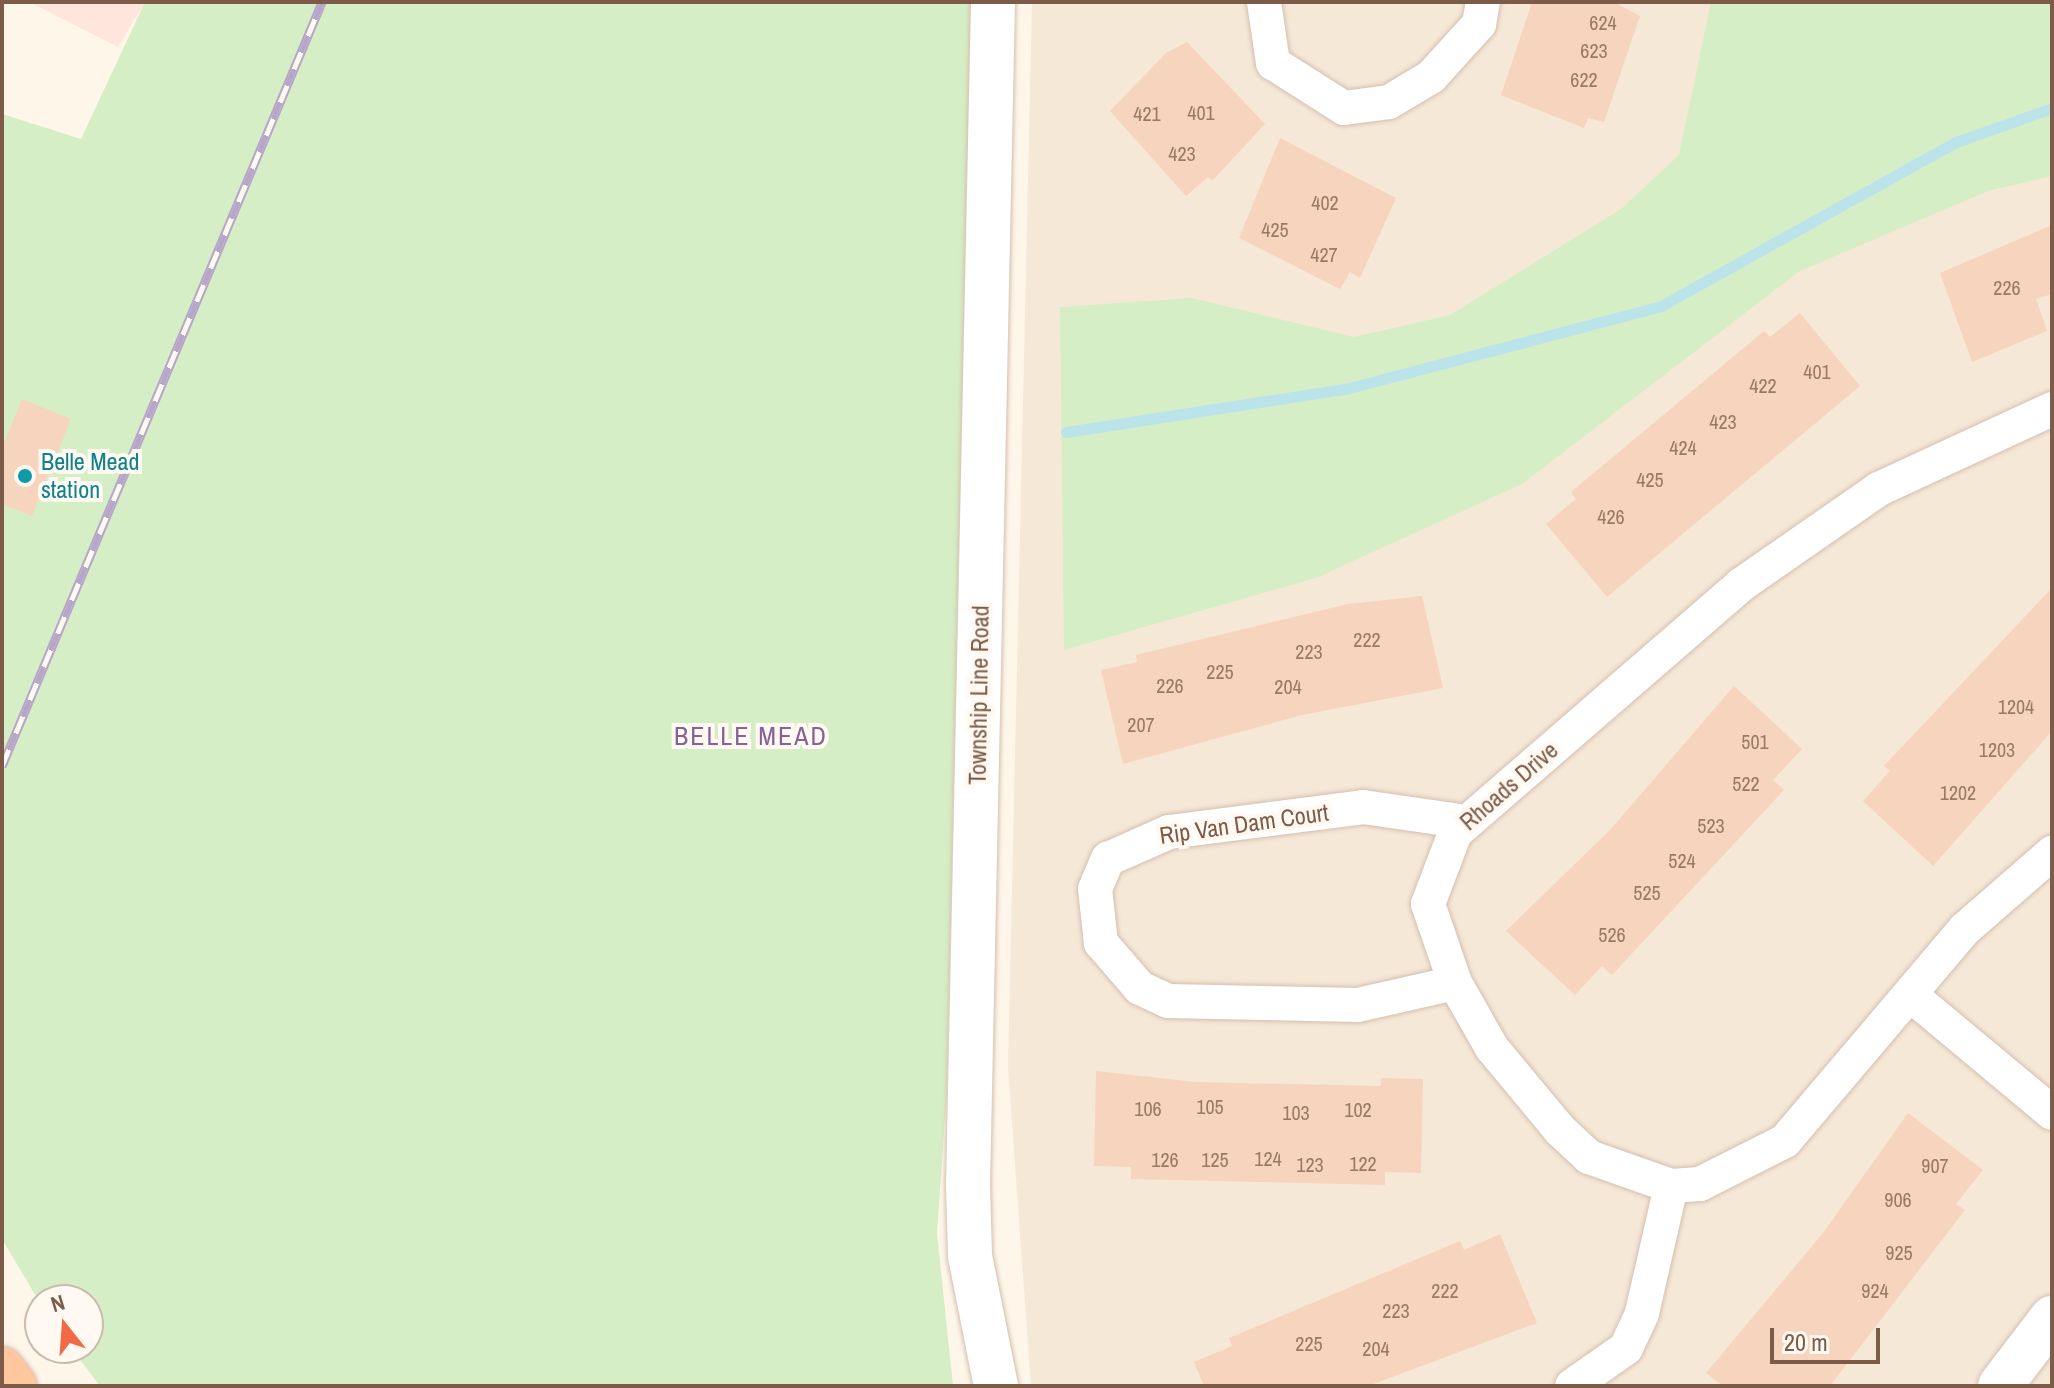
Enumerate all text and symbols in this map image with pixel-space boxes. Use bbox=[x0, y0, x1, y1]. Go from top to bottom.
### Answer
house number: 624 bbox=[1589, 10, 1617, 34]
house number: 623 bbox=[1580, 38, 1608, 62]
house number: 622 bbox=[1570, 67, 1598, 91]
house number: 401 bbox=[1187, 100, 1215, 124]
house number: 421 bbox=[1133, 101, 1161, 125]
house number: 423 bbox=[1168, 141, 1196, 165]
house number: 402 bbox=[1311, 190, 1339, 214]
house number: 425 bbox=[1261, 217, 1289, 241]
house number: 427 bbox=[1310, 242, 1338, 266]
house number: 226 bbox=[1993, 275, 2021, 299]
house number: 401 bbox=[1803, 359, 1831, 383]
house number: 422 bbox=[1749, 373, 1777, 397]
house number: 423 bbox=[1709, 409, 1737, 433]
house number: 424 bbox=[1669, 435, 1697, 459]
place label: Belle Mead station bbox=[41, 448, 139, 504]
marker: Belle Mead station bbox=[16, 467, 34, 485]
house number: 425 bbox=[1636, 467, 1664, 491]
house number: 426 bbox=[1597, 504, 1625, 528]
street label: Township Line Road bbox=[963, 605, 995, 785]
house number: 222 bbox=[1353, 627, 1381, 651]
house number: 223 bbox=[1295, 639, 1323, 663]
house number: 225 bbox=[1206, 659, 1234, 683]
house number: 226 bbox=[1156, 673, 1184, 697]
house number: 204 bbox=[1274, 674, 1302, 698]
house number: 1204 bbox=[1998, 694, 2034, 718]
house number: 207 bbox=[1127, 712, 1155, 736]
district label: BELLE MEAD bbox=[674, 720, 828, 752]
house number: 501 bbox=[1741, 729, 1769, 753]
street label: Rhoads Drive bbox=[1454, 736, 1564, 836]
house number: 1203 bbox=[1979, 737, 2015, 761]
house number: 522 bbox=[1732, 771, 1760, 795]
house number: 1202 bbox=[1940, 780, 1976, 804]
street label: Rip Van Dam Court bbox=[1158, 798, 1330, 850]
house number: 523 bbox=[1697, 813, 1725, 837]
house number: 524 bbox=[1668, 848, 1696, 872]
house number: 525 bbox=[1633, 880, 1661, 904]
house number: 526 bbox=[1598, 922, 1626, 946]
house number: 105 bbox=[1196, 1094, 1224, 1118]
house number: 106 bbox=[1134, 1096, 1162, 1120]
house number: 102 bbox=[1344, 1097, 1372, 1121]
house number: 103 bbox=[1282, 1100, 1310, 1124]
house number: 124 bbox=[1254, 1146, 1282, 1170]
house number: 126 bbox=[1151, 1147, 1179, 1171]
house number: 125 bbox=[1201, 1147, 1229, 1171]
house number: 122 bbox=[1349, 1151, 1377, 1175]
house number: 123 bbox=[1296, 1152, 1324, 1176]
house number: 907 bbox=[1921, 1153, 1949, 1177]
house number: 906 bbox=[1884, 1187, 1912, 1211]
house number: 925 bbox=[1885, 1240, 1913, 1264]
house number: 222 bbox=[1431, 1278, 1459, 1302]
house number: 924 bbox=[1861, 1278, 1889, 1302]
north arrow bbox=[24, 1284, 104, 1364]
text: N bbox=[47, 1287, 68, 1319]
house number: 223 bbox=[1382, 1298, 1410, 1322]
scale bar bbox=[1774, 1312, 1884, 1362]
text: 20 m bbox=[1784, 1326, 1828, 1358]
house number: 225 bbox=[1295, 1331, 1323, 1355]
house number: 204 bbox=[1362, 1336, 1390, 1360]

